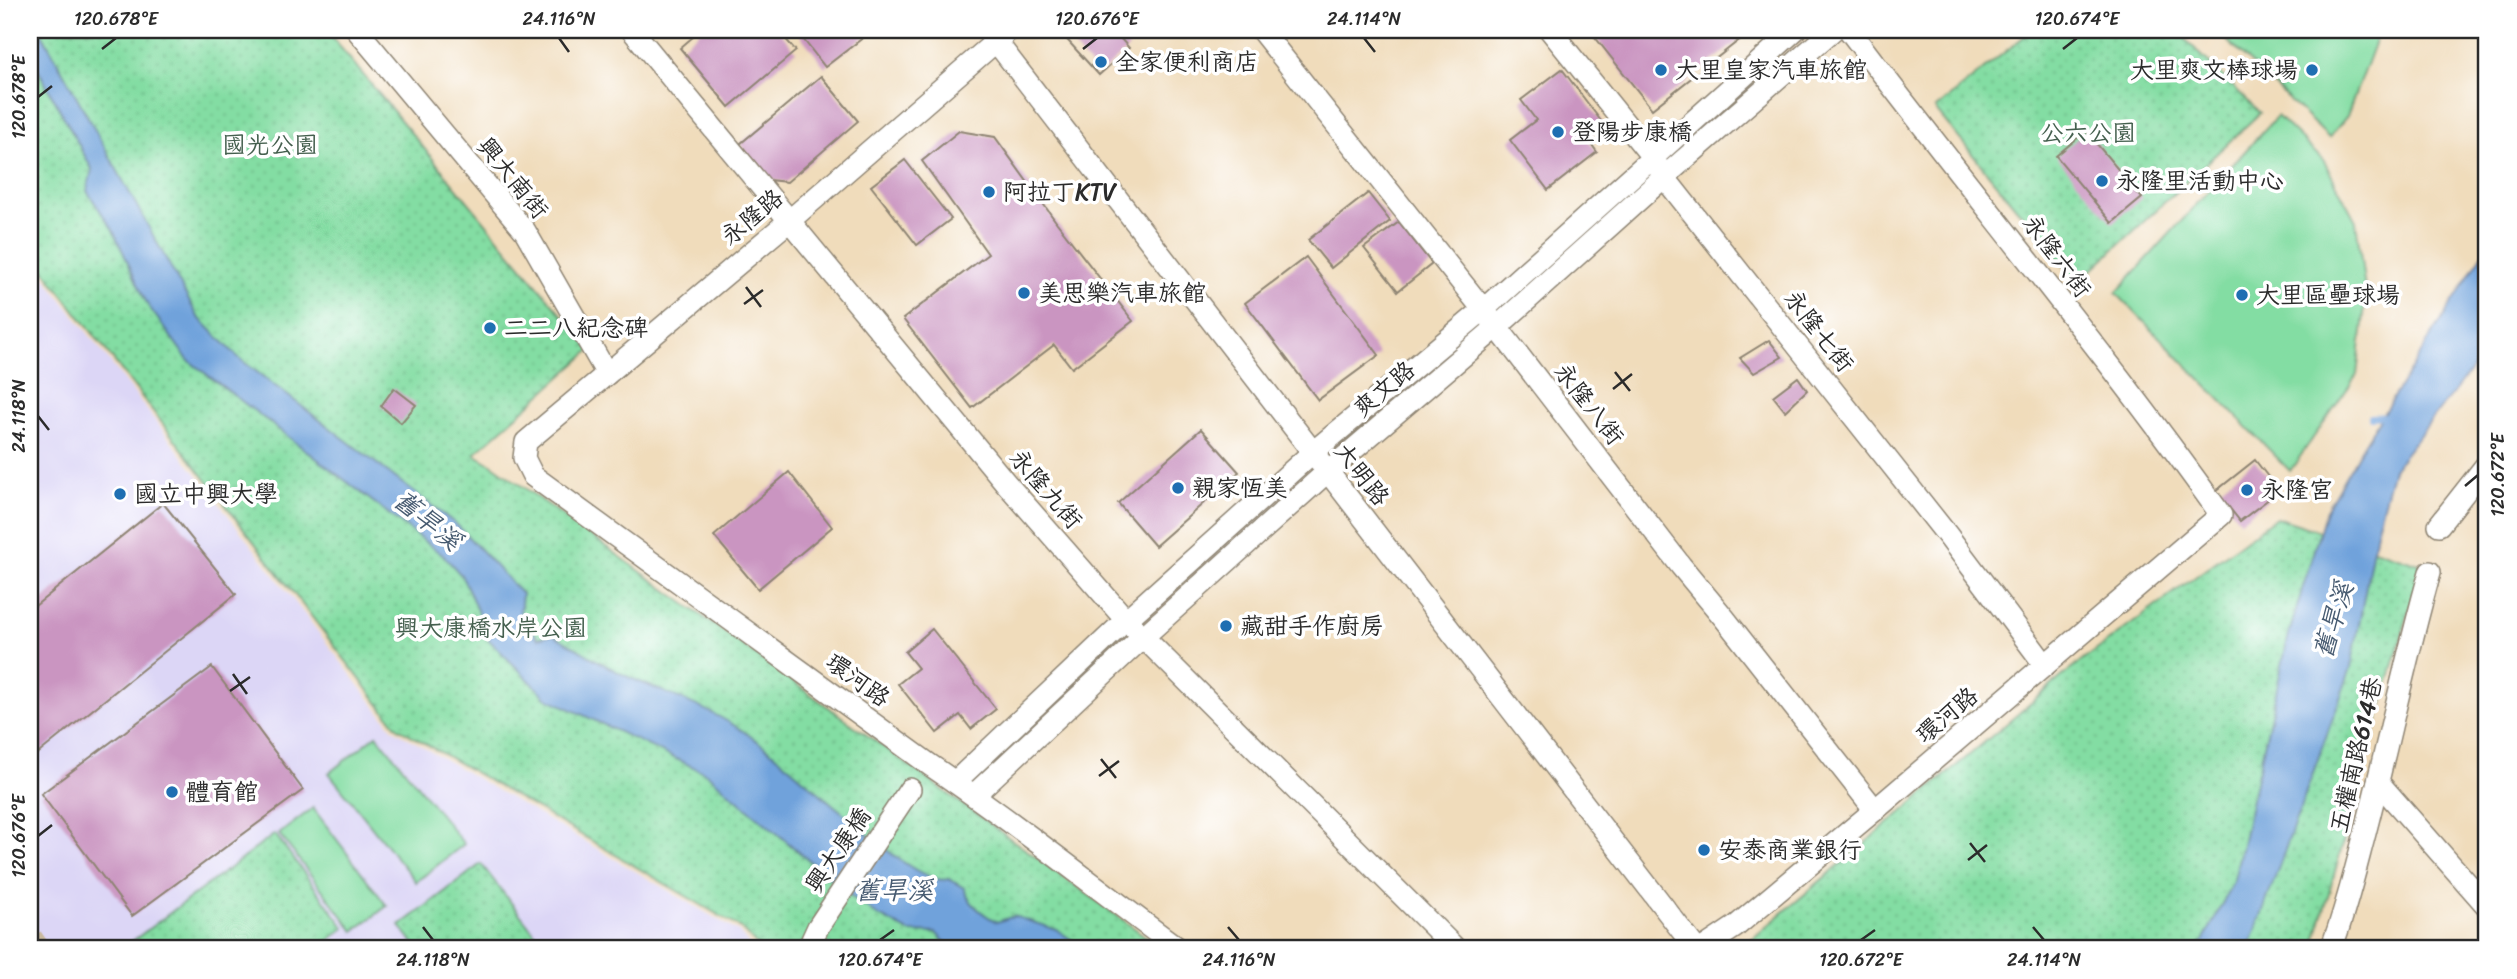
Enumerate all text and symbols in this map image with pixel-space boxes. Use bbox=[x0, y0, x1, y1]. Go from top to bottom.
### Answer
text: 120.678°E bbox=[74, 3, 159, 35]
text: 24.116°N bbox=[523, 3, 596, 35]
text: 120.676°E bbox=[1055, 3, 1140, 35]
text: 24.114°N bbox=[1327, 3, 1401, 35]
text: 120.674°E bbox=[2035, 3, 2120, 35]
place label: 全家便利商店 bbox=[1115, 41, 1259, 83]
place label: 大里皇家汽車旅館 bbox=[1675, 49, 1867, 91]
place label: 大里爽文棒球場 bbox=[2130, 49, 2298, 91]
text: 120.678°E bbox=[3, 54, 35, 139]
marker: 全家便利商店 bbox=[1093, 54, 1109, 70]
marker: 大里皇家汽車旅館 bbox=[1653, 62, 1669, 78]
marker: 大里爽文棒球場 bbox=[2304, 62, 2320, 78]
place label: 登陽步康橋 bbox=[1572, 111, 1692, 153]
park label: 公六公園 bbox=[2040, 112, 2136, 154]
park label: 國光公園 bbox=[222, 124, 318, 166]
marker: 登陽步康橋 bbox=[1550, 124, 1566, 140]
street label: 興大南街 bbox=[466, 127, 560, 229]
place label: 永隆里活動中心 bbox=[2116, 160, 2284, 202]
place label: 阿拉丁KTV bbox=[1003, 171, 1117, 213]
marker: 永隆里活動中心 bbox=[2094, 173, 2110, 189]
street label: 永隆路 bbox=[711, 178, 793, 256]
marker: 阿拉丁KTV bbox=[981, 184, 997, 200]
street label: 永隆六街 bbox=[2011, 205, 2103, 307]
place label: 美思樂汽車旅館 bbox=[1038, 272, 1206, 314]
place label: 大里區壘球場 bbox=[2256, 274, 2400, 316]
street label: 永隆七街 bbox=[1773, 280, 1865, 382]
marker: 美思樂汽車旅館 bbox=[1016, 285, 1032, 301]
marker: 大里區壘球場 bbox=[2234, 287, 2250, 303]
place label: 二二八紀念碑 bbox=[504, 307, 648, 349]
marker: 二二八紀念碑 bbox=[482, 320, 498, 336]
street label: 爽文路 bbox=[1343, 350, 1425, 428]
street label: 永隆八街 bbox=[1543, 353, 1635, 455]
text: 24.118°N bbox=[3, 379, 35, 453]
text: 120.672°E bbox=[2482, 432, 2514, 517]
street label: 大明路 bbox=[1323, 433, 1401, 515]
street label: 永隆九街 bbox=[999, 439, 1093, 539]
place label: 親家恆美 bbox=[1192, 467, 1288, 509]
place label: 永隆宮 bbox=[2261, 469, 2333, 511]
place label: 國立中興大學 bbox=[134, 473, 278, 515]
water label: 舊旱溪 bbox=[383, 478, 474, 564]
marker: 親家恆美 bbox=[1170, 480, 1186, 496]
marker: 永隆宮 bbox=[2239, 482, 2255, 498]
marker: 國立中興大學 bbox=[112, 486, 128, 502]
water label: 舊旱溪 bbox=[2300, 574, 2367, 664]
place label: 藏甜手作廚房 bbox=[1240, 605, 1384, 647]
park label: 興大康橋水岸公園 bbox=[395, 607, 587, 649]
marker: 藏甜手作廚房 bbox=[1218, 618, 1234, 634]
street label: 環河路 bbox=[817, 642, 899, 718]
street label: 五權南路614巷 bbox=[2318, 673, 2394, 837]
street label: 環河路 bbox=[1906, 676, 1988, 754]
place label: 體育館 bbox=[186, 771, 258, 813]
marker: 體育館 bbox=[164, 784, 180, 800]
text: 120.676°E bbox=[3, 793, 35, 878]
street label: 興大康橋 bbox=[794, 798, 882, 902]
place label: 安泰商業銀行 bbox=[1718, 829, 1862, 871]
marker: 安泰商業銀行 bbox=[1696, 842, 1712, 858]
water label: 舊旱溪 bbox=[855, 867, 935, 913]
text: 24.118°N bbox=[396, 944, 470, 976]
text: 120.674°E bbox=[838, 944, 923, 976]
text: 24.116°N bbox=[1203, 944, 1276, 976]
text: 120.672°E bbox=[1819, 944, 1904, 976]
text: 24.114°N bbox=[2007, 944, 2081, 976]

